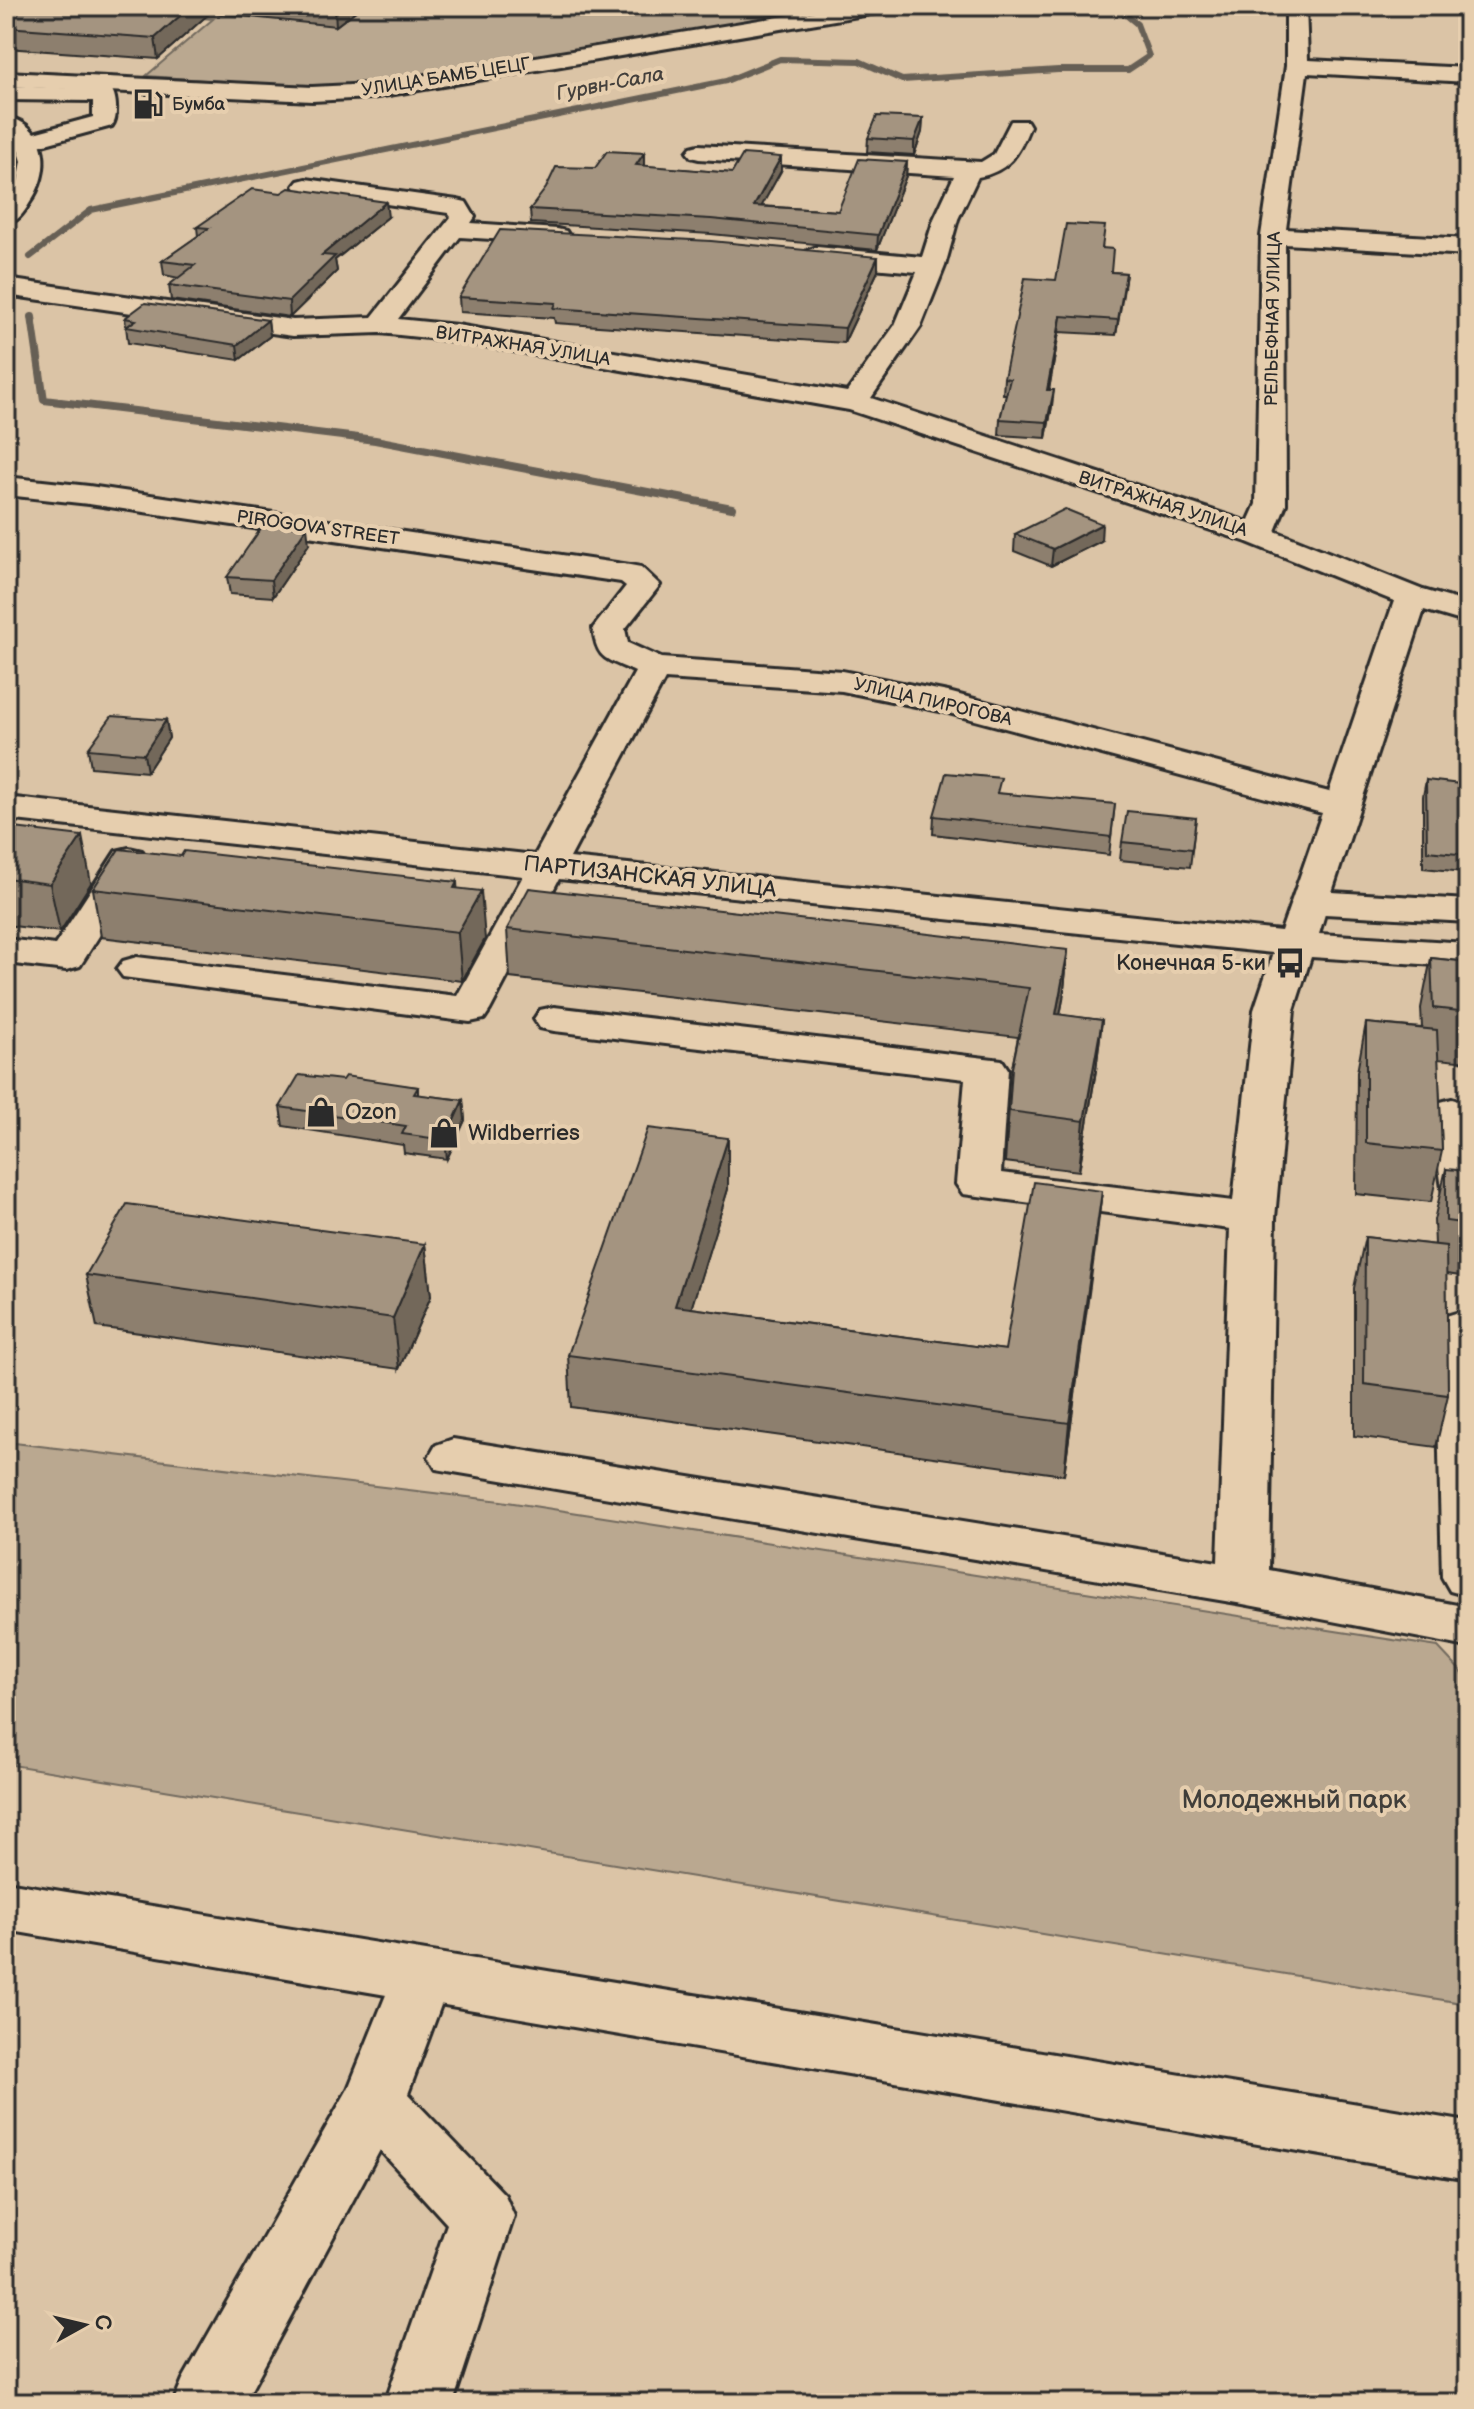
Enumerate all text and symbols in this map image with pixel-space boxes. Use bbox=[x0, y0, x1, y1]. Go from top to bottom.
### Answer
street label: УЛИЦА БАМБ ЦЕЦГ bbox=[360, 53, 532, 101]
water label: Гурвн-Сала bbox=[554, 62, 666, 106]
fuel station icon: Бумба bbox=[131, 87, 165, 121]
place label: Бумба bbox=[172, 94, 225, 115]
street label: РЕЛЬЕФНАЯ УЛИЦА bbox=[1261, 231, 1285, 407]
street label: ВИТРАЖНАЯ УЛИЦА bbox=[434, 322, 612, 370]
street label: ВИТРАЖНАЯ УЛИЦА bbox=[1076, 467, 1250, 541]
street label: PIROGOVA STREET bbox=[235, 506, 401, 550]
street label: УЛИЦА ПИРОГОВА bbox=[852, 674, 1014, 730]
street label: ПАРТИЗАНСКАЯ УЛИЦА bbox=[522, 850, 778, 904]
bus stop icon: Конечная 5-ки bbox=[1273, 946, 1307, 980]
place label: Конечная 5-ки bbox=[1116, 950, 1266, 977]
shop icon: Ozon bbox=[304, 1095, 338, 1129]
place label: Ozon bbox=[345, 1099, 397, 1126]
shop icon: Wildberries bbox=[427, 1116, 461, 1150]
place label: Wildberries bbox=[468, 1120, 580, 1147]
park label: Молодежный парк bbox=[1181, 1785, 1407, 1816]
north arrow bbox=[44, 2285, 124, 2365]
text: С bbox=[88, 2313, 117, 2332]

